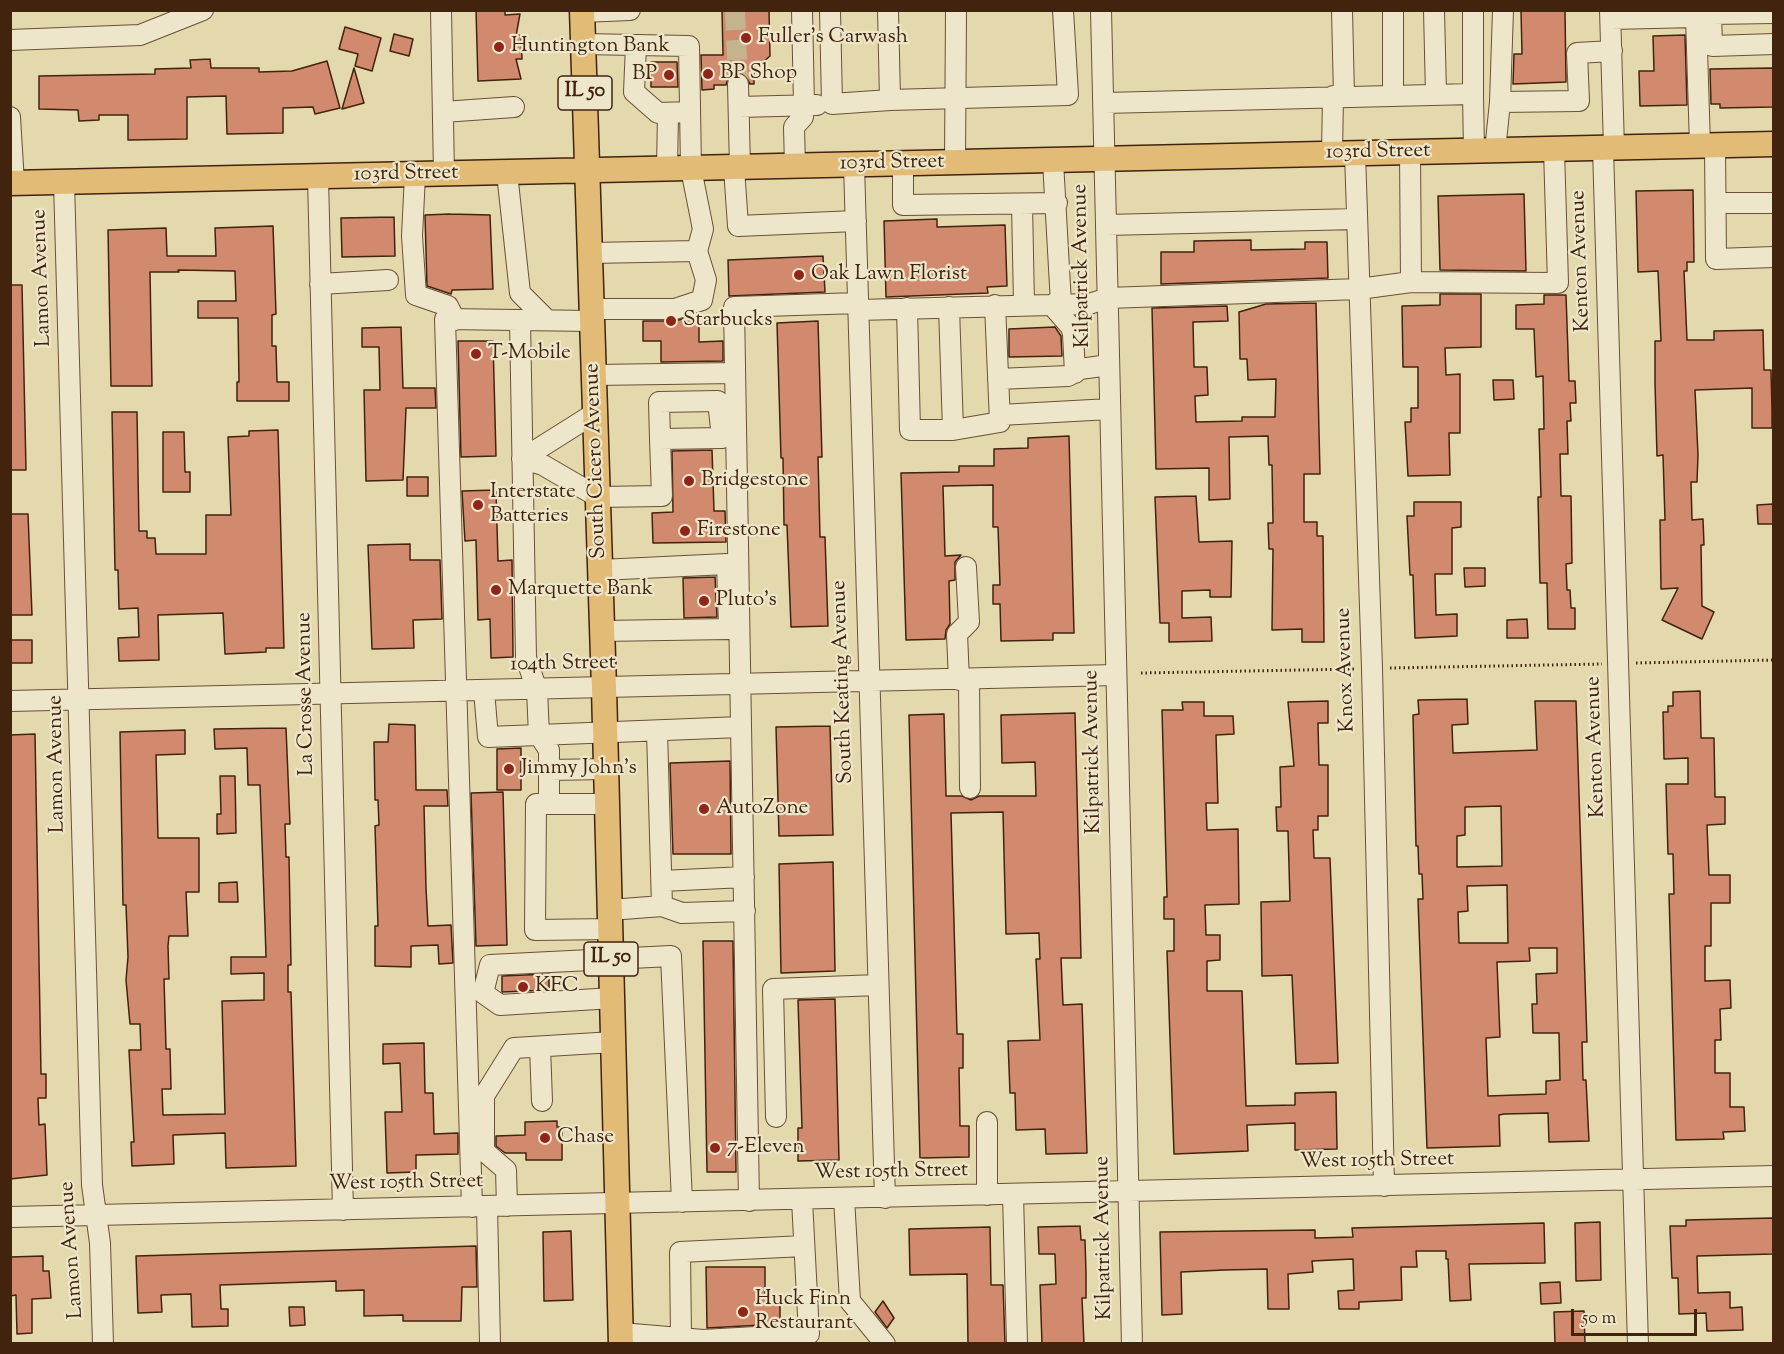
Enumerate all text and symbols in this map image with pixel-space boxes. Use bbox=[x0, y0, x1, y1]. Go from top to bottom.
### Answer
place label: Fuller's Carwash bbox=[758, 25, 908, 51]
marker: Fuller's Carwash bbox=[739, 31, 753, 45]
place label: Huntington Bank bbox=[511, 34, 670, 60]
marker: Huntington Bank bbox=[492, 40, 506, 54]
place label: BP Shop bbox=[720, 61, 797, 87]
place label: BP bbox=[632, 62, 657, 88]
marker: BP Shop bbox=[701, 67, 715, 81]
marker: BP bbox=[662, 68, 676, 82]
road number: IL 50 bbox=[558, 76, 612, 110]
street label: 103rd Street bbox=[1325, 139, 1431, 167]
street label: 103rd Street bbox=[839, 150, 945, 178]
street label: 103rd Street bbox=[353, 161, 459, 189]
street label: Kilpatrick Avenue bbox=[1069, 184, 1097, 348]
street label: Kenton Avenue bbox=[1567, 190, 1597, 332]
street label: Lamon Avenue bbox=[28, 209, 58, 347]
place label: Oak Lawn Florist bbox=[811, 262, 967, 288]
marker: Oak Lawn Florist bbox=[792, 268, 806, 282]
place label: Starbucks bbox=[683, 308, 772, 334]
marker: Starbucks bbox=[664, 314, 678, 328]
place label: T-Mobile bbox=[488, 341, 571, 367]
marker: T-Mobile bbox=[469, 347, 483, 361]
street label: South Cicero Avenue bbox=[581, 363, 613, 559]
place label: Bridgestone bbox=[701, 468, 808, 494]
marker: Bridgestone bbox=[682, 474, 696, 488]
place label: Interstate Batteries bbox=[490, 480, 576, 530]
marker: Interstate Batteries bbox=[471, 498, 485, 512]
place label: Firestone bbox=[697, 518, 781, 544]
marker: Firestone bbox=[678, 524, 692, 538]
place label: Marquette Bank bbox=[508, 577, 653, 603]
street label: South Keating Avenue bbox=[828, 580, 860, 784]
marker: Marquette Bank bbox=[489, 583, 503, 597]
place label: Pluto's bbox=[716, 588, 777, 614]
marker: Pluto's bbox=[697, 594, 711, 608]
street label: Knox Avenue bbox=[1332, 607, 1362, 733]
street label: La Crosse Avenue bbox=[293, 612, 321, 776]
street label: 104th Street bbox=[510, 651, 616, 679]
street label: Kilpatrick Avenue bbox=[1080, 670, 1108, 834]
street label: Kenton Avenue bbox=[1582, 676, 1612, 818]
street label: Lamon Avenue bbox=[44, 695, 72, 833]
place label: Jimmy John's bbox=[521, 756, 637, 782]
marker: Jimmy John's bbox=[502, 762, 516, 776]
place label: AutoZone bbox=[716, 796, 808, 822]
marker: AutoZone bbox=[697, 802, 711, 816]
road number: IL 50 bbox=[584, 942, 638, 976]
place label: KFC bbox=[535, 974, 579, 1000]
marker: KFC bbox=[516, 980, 530, 994]
place label: Chase bbox=[557, 1125, 614, 1151]
marker: Chase bbox=[538, 1131, 552, 1145]
place label: 7-Eleven bbox=[727, 1135, 805, 1161]
marker: 7-Eleven bbox=[708, 1141, 722, 1155]
street label: West 105th Street bbox=[1300, 1148, 1454, 1176]
street label: Kilpatrick Avenue bbox=[1091, 1156, 1119, 1320]
street label: West 105th Street bbox=[814, 1159, 968, 1187]
street label: West 105th Street bbox=[329, 1170, 483, 1198]
street label: Lamon Avenue bbox=[56, 1180, 90, 1320]
place label: Huck Finn Restaurant bbox=[755, 1287, 853, 1337]
scale bar bbox=[1574, 1297, 1700, 1335]
marker: Huck Finn Restaurant bbox=[736, 1305, 750, 1319]
text: 50 m bbox=[1582, 1306, 1616, 1332]

